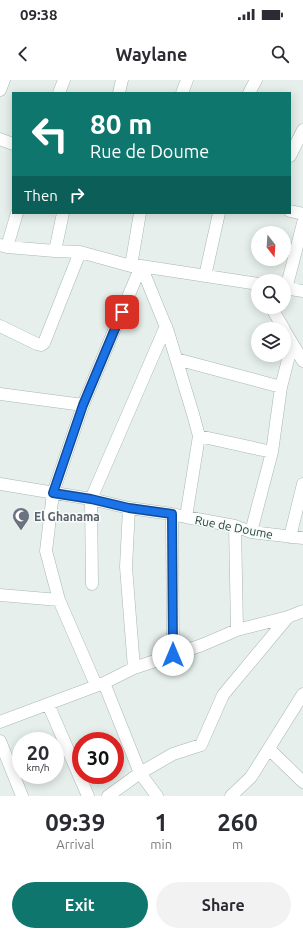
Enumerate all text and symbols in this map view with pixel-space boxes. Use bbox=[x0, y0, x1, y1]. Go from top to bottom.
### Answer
text: 09:38 bbox=[20, 6, 58, 23]
icon: back bbox=[12, 43, 34, 65]
icon: search bbox=[269, 43, 291, 65]
text: Waylane bbox=[116, 44, 187, 64]
icon: left bbox=[24, 108, 76, 160]
text: 80 m bbox=[90, 108, 152, 139]
text: Rue de Doume bbox=[90, 141, 209, 161]
icon: right bbox=[66, 184, 88, 206]
text: Then bbox=[24, 187, 58, 204]
north arrow bbox=[251, 226, 291, 266]
map controls bbox=[251, 226, 291, 362]
button: search bbox=[251, 274, 291, 314]
pin bbox=[105, 295, 139, 329]
icon: arrive bbox=[111, 301, 133, 323]
button: layers bbox=[251, 322, 291, 362]
mosque icon: El Ghanama bbox=[11, 506, 31, 531]
place label: El Ghanama bbox=[34, 510, 100, 523]
street label: Rue de Doume bbox=[194, 513, 274, 541]
position arrow bbox=[152, 634, 194, 676]
speed limit sign: 30 bbox=[72, 732, 124, 784]
text: 20 bbox=[27, 741, 49, 764]
text: km/h bbox=[26, 762, 50, 773]
text: 09:39 bbox=[45, 809, 105, 836]
text: 1 bbox=[154, 809, 168, 836]
text: 260 bbox=[217, 809, 258, 836]
text: Arrival bbox=[56, 837, 94, 851]
text: min bbox=[150, 837, 172, 851]
text: m bbox=[232, 837, 243, 851]
button: Exit bbox=[12, 882, 148, 928]
button: Share bbox=[156, 882, 291, 928]

